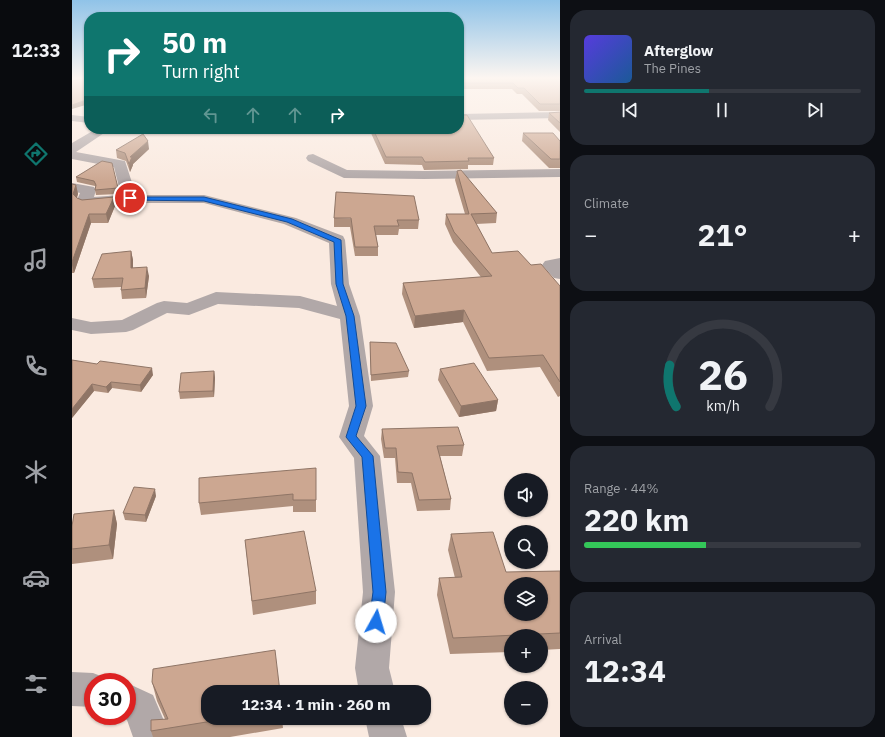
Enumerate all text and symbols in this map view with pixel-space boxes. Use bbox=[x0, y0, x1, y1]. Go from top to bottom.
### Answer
text: 50 m bbox=[162, 24, 227, 61]
icon: right bbox=[96, 28, 148, 80]
text: 12:33 bbox=[11, 39, 61, 62]
text: Afterglow bbox=[644, 41, 713, 60]
text: Turn right bbox=[162, 60, 240, 83]
text: The Pines bbox=[644, 60, 701, 77]
icon: previous bbox=[619, 99, 641, 121]
icon: pause bbox=[711, 99, 733, 121]
icon: next bbox=[804, 99, 826, 121]
icon: left bbox=[200, 104, 222, 126]
icon: ahead bbox=[242, 104, 264, 126]
icon: ahead bbox=[284, 104, 306, 126]
icon: right bbox=[326, 104, 348, 126]
icon: directions bbox=[22, 140, 50, 168]
pin bbox=[113, 181, 147, 215]
icon: arrive bbox=[119, 187, 141, 209]
text: Climate bbox=[584, 195, 629, 212]
text: 21° bbox=[697, 215, 748, 254]
text: − bbox=[584, 220, 597, 249]
text: + bbox=[848, 220, 861, 249]
icon: music bbox=[22, 246, 50, 274]
text: 26 bbox=[698, 346, 747, 400]
icon: phone bbox=[22, 352, 50, 380]
text: km/h bbox=[706, 395, 739, 414]
icon: climate bbox=[22, 458, 50, 486]
map controls bbox=[504, 473, 548, 725]
button: sound bbox=[504, 473, 548, 517]
text: Range · 44% bbox=[584, 480, 658, 497]
text: 220 km bbox=[584, 500, 689, 539]
button: search bbox=[504, 525, 548, 569]
icon: car bbox=[22, 564, 50, 592]
button: layers bbox=[504, 577, 548, 621]
position arrow bbox=[355, 601, 397, 643]
button: + bbox=[504, 629, 548, 673]
text: Arrival bbox=[584, 631, 622, 648]
text: 12:34 bbox=[584, 651, 666, 690]
icon: filters bbox=[22, 670, 50, 698]
speed limit sign: 30 bbox=[84, 673, 136, 725]
button: − bbox=[504, 681, 548, 725]
text: 12:34 · 1 min · 260 m bbox=[242, 695, 390, 714]

